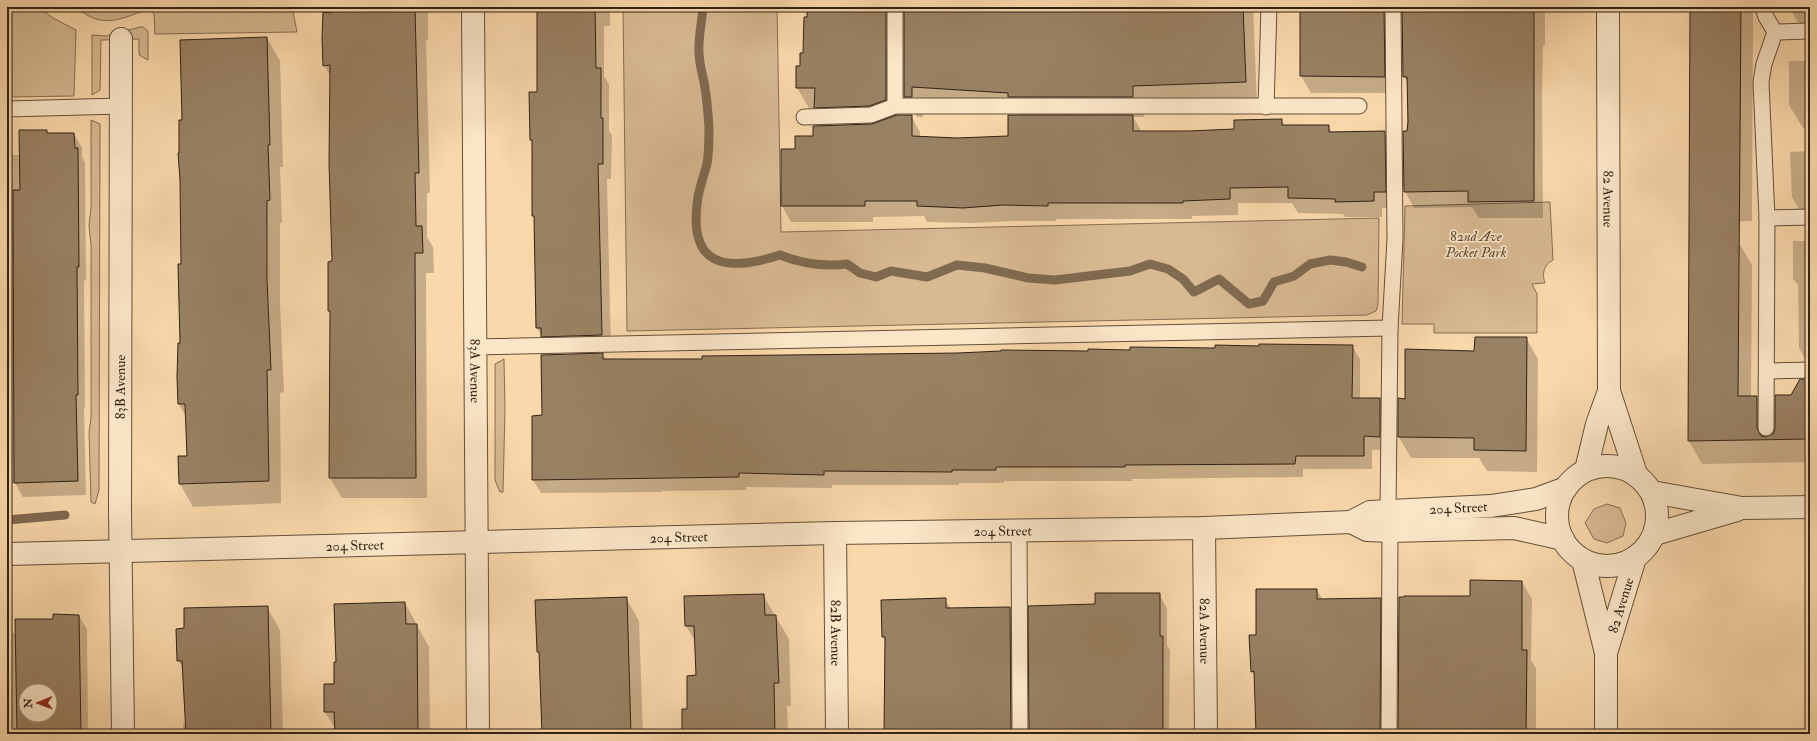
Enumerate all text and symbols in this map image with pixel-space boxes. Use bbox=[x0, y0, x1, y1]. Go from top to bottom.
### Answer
street label: 82 Avenue bbox=[1599, 170, 1617, 228]
park label: 82nd Ave Pocket Park bbox=[1444, 228, 1507, 261]
street label: 83A Avenue bbox=[466, 339, 484, 403]
street label: 83B Avenue bbox=[112, 355, 129, 419]
street label: 204 Street bbox=[1429, 498, 1489, 518]
street label: 204 Street bbox=[973, 522, 1033, 540]
street label: 204 Street bbox=[649, 528, 709, 547]
street label: 204 Street bbox=[325, 536, 385, 555]
street label: 82 Avenue bbox=[1605, 575, 1638, 635]
street label: 82A Avenue bbox=[1196, 598, 1213, 664]
street label: 82B Avenue bbox=[827, 600, 844, 666]
north arrow bbox=[18, 683, 58, 723]
text: N bbox=[22, 697, 35, 709]

